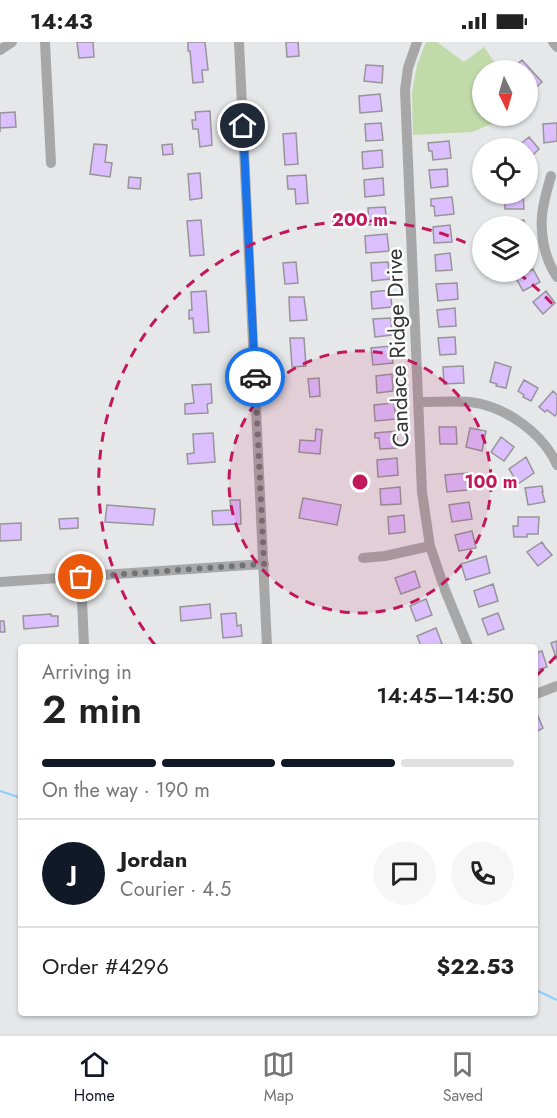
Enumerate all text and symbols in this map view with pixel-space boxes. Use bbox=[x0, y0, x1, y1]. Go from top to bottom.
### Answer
text: 14:43 bbox=[30, 5, 93, 37]
north arrow bbox=[472, 60, 538, 126]
map controls bbox=[472, 60, 538, 282]
pin bbox=[217, 100, 268, 151]
icon: home bbox=[226, 109, 259, 142]
button: locate bbox=[472, 138, 538, 204]
text: 200 m bbox=[332, 207, 388, 233]
button: layers bbox=[472, 216, 538, 282]
street label: Candace Ridge Drive bbox=[378, 248, 416, 448]
courier bbox=[225, 347, 285, 407]
icon: car bbox=[239, 361, 272, 394]
text: 100 m bbox=[464, 469, 518, 495]
centre of rings bbox=[350, 472, 370, 492]
pin bbox=[55, 551, 106, 602]
icon: bag bbox=[64, 560, 97, 593]
text: Arriving in bbox=[42, 658, 132, 687]
text: 14:45–14:50 bbox=[376, 679, 514, 711]
text: 2 min bbox=[42, 681, 142, 738]
text: On the way · 190 m bbox=[42, 776, 210, 805]
button: chat bbox=[373, 842, 436, 905]
button: phone bbox=[451, 842, 514, 905]
text: Jordan bbox=[120, 843, 187, 875]
text: J bbox=[70, 857, 77, 889]
text: Courier · 4.5 bbox=[120, 875, 231, 904]
text: Order #4296 bbox=[42, 950, 169, 982]
text: $22.53 bbox=[437, 950, 514, 982]
tab: Home bbox=[74, 1048, 115, 1107]
tab: Map bbox=[262, 1048, 295, 1107]
tab: Saved bbox=[443, 1048, 483, 1107]

